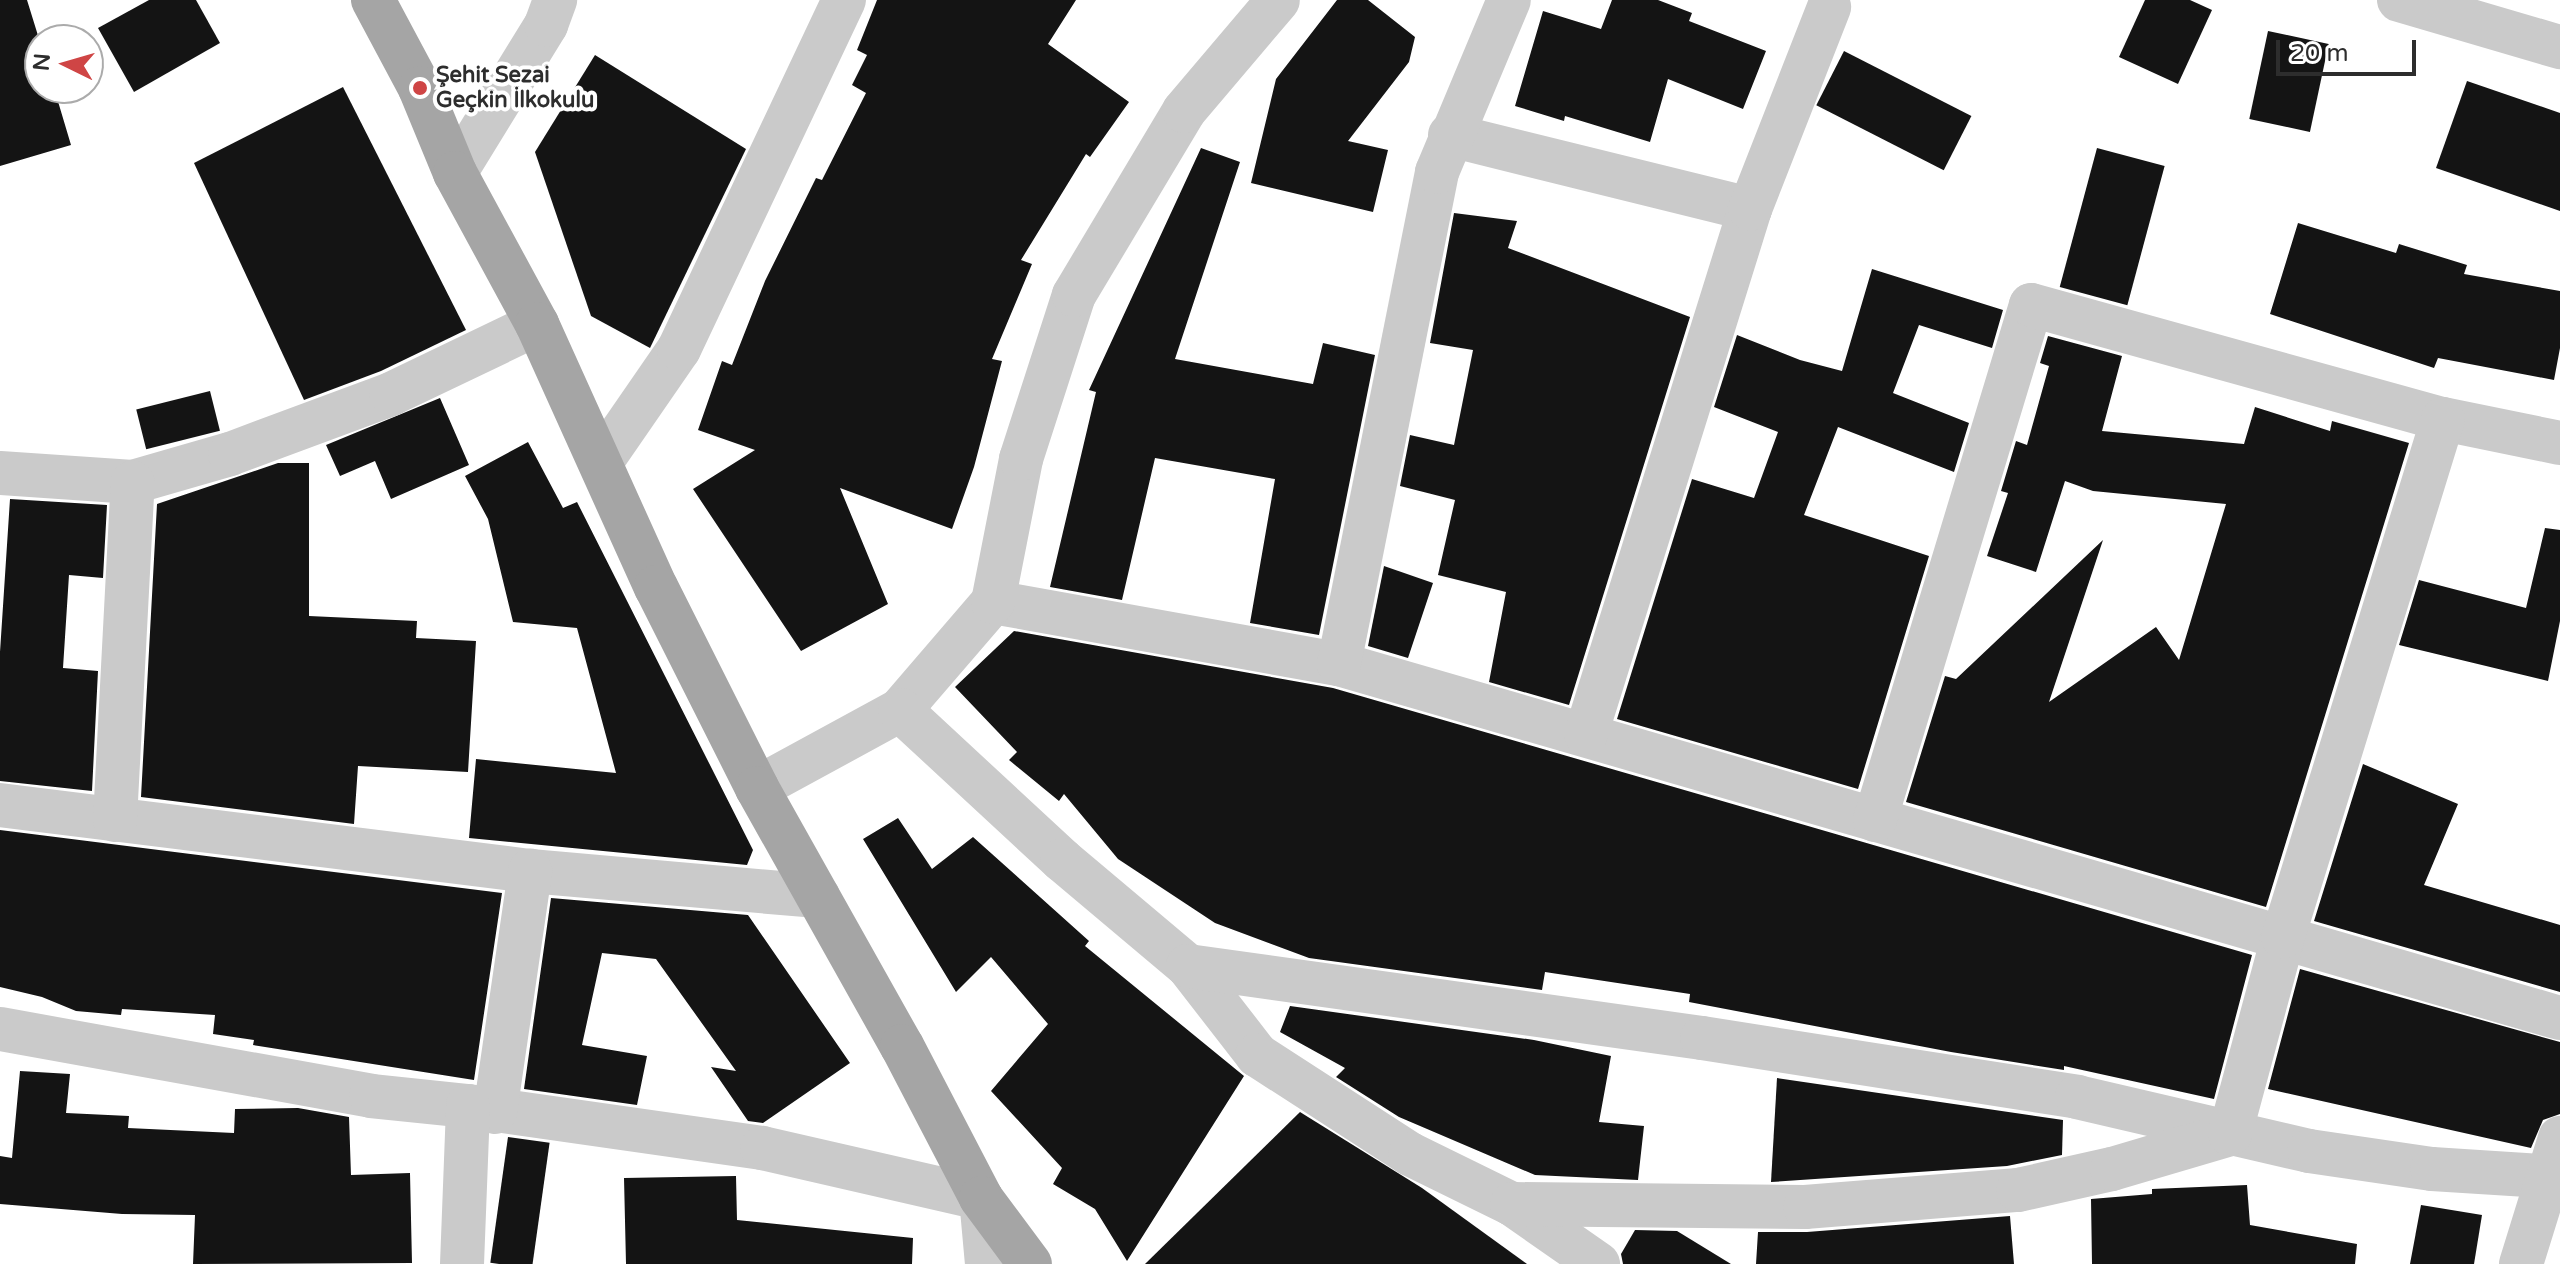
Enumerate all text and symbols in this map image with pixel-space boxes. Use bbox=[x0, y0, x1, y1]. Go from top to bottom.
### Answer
north arrow bbox=[24, 24, 104, 104]
scale bar bbox=[2280, 24, 2420, 74]
text: 20 m bbox=[2290, 39, 2348, 68]
text: N bbox=[28, 52, 56, 72]
place label: Şehit Sezai Geçkin İlkokulu bbox=[436, 62, 594, 114]
marker: Şehit Sezai Geçkin İlkokulu bbox=[411, 79, 429, 97]

